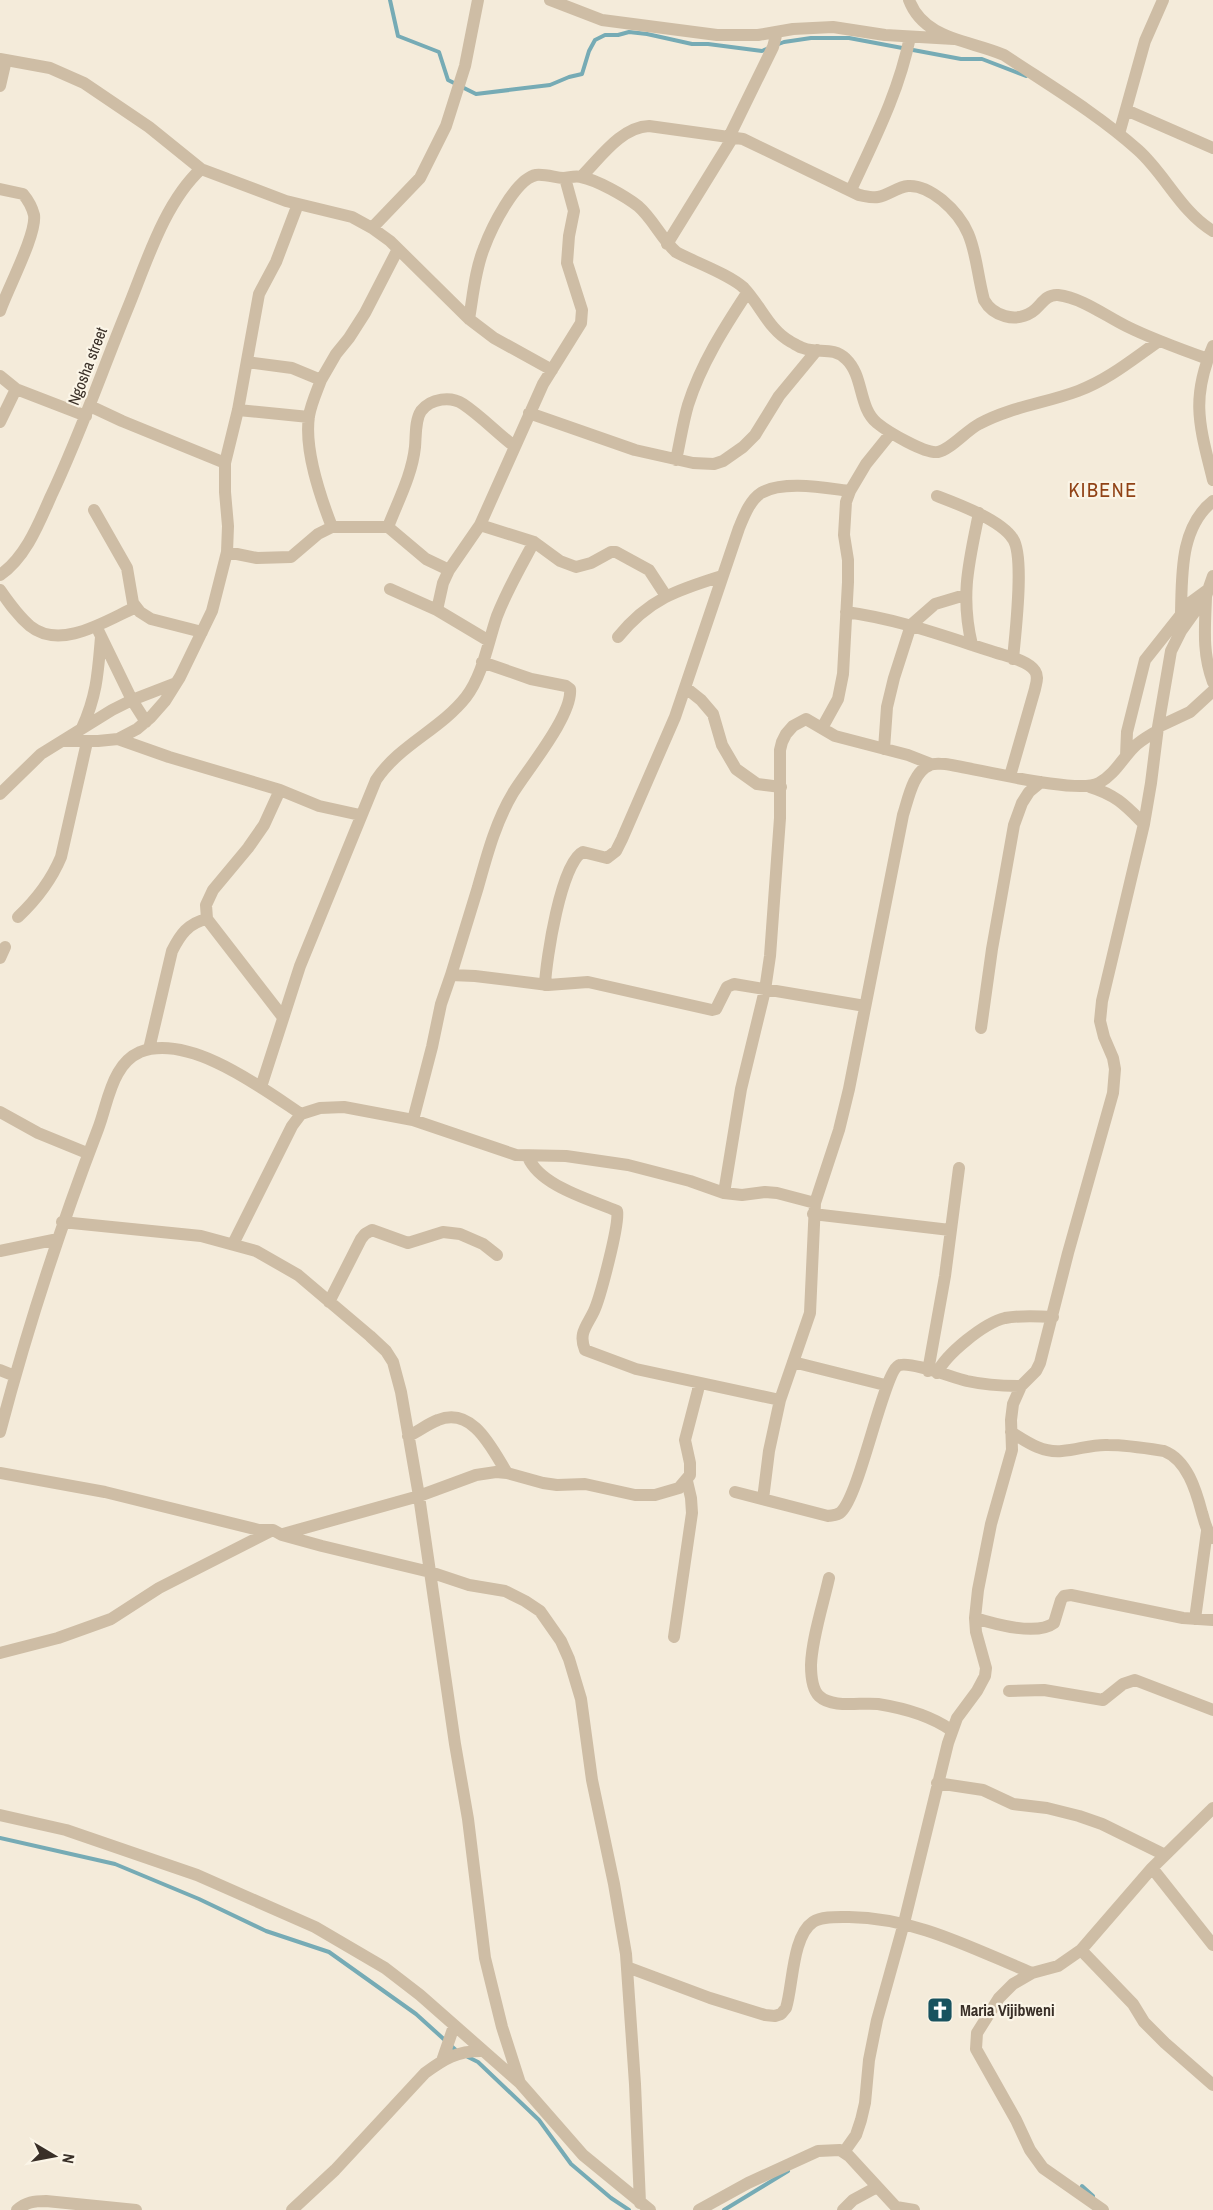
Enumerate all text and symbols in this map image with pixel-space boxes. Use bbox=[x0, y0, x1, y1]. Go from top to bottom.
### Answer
street label: Ngosha street bbox=[62, 324, 112, 408]
district label: KIBENE bbox=[1068, 476, 1138, 503]
church icon: Maria Vijibweni bbox=[925, 1995, 955, 2025]
place label: Maria Vijibweni bbox=[960, 1999, 1055, 2021]
north arrow bbox=[24, 2126, 84, 2186]
text: N bbox=[57, 2152, 80, 2165]

